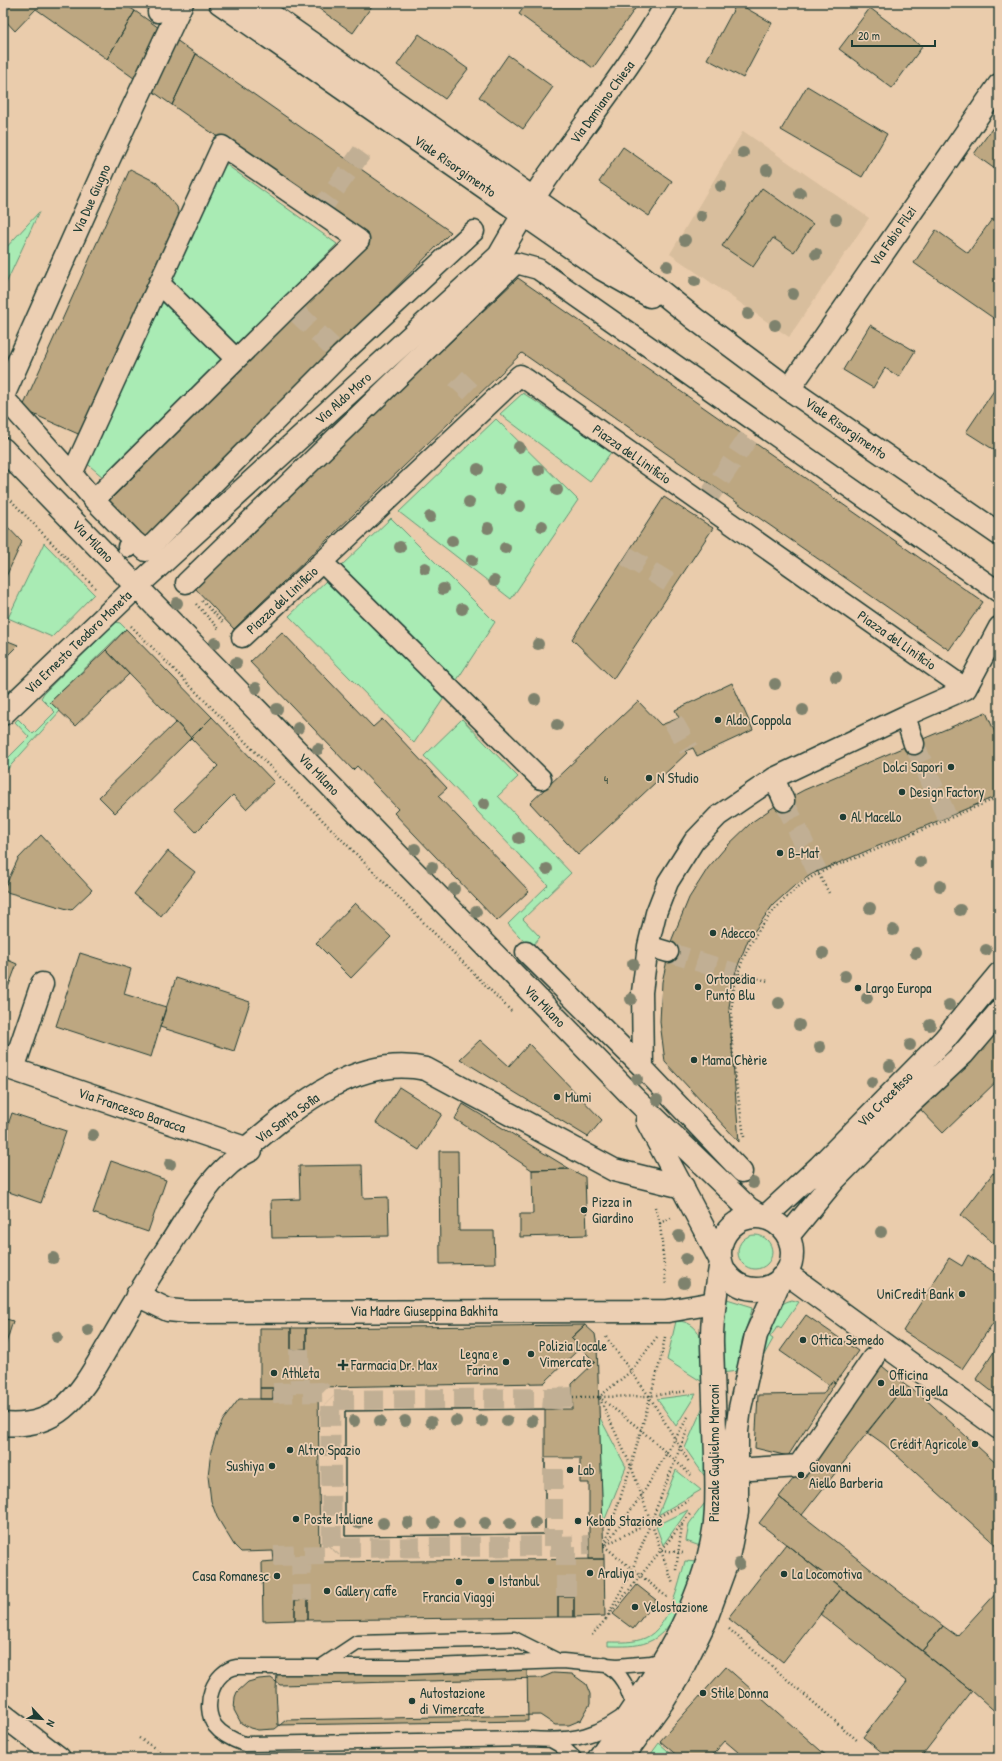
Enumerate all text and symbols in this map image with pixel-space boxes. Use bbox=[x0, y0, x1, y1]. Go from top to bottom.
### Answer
scale bar bbox=[852, 22, 935, 48]
text: 20 m bbox=[858, 27, 880, 44]
street label: Via Damiano Chiesa bbox=[565, 56, 638, 147]
street label: Viale Risorgimento bbox=[410, 130, 500, 202]
street label: Via Due Giugno bbox=[67, 161, 115, 237]
street label: Via Fabio Filzi bbox=[865, 202, 920, 270]
street label: Via Aldo Moro bbox=[310, 367, 375, 428]
street label: Viale Risorgimento bbox=[801, 392, 891, 464]
street label: Piazza del Linificio bbox=[589, 420, 676, 488]
street label: Via Milano bbox=[68, 515, 119, 566]
street label: Piazza del Linificio bbox=[242, 561, 322, 638]
street label: Via Ernesto Teodoro Moneta bbox=[20, 585, 136, 698]
street label: Piazza del Linificio bbox=[854, 606, 941, 674]
place label: Aldo Coppola bbox=[726, 710, 792, 730]
marker: Aldo Coppola bbox=[713, 715, 723, 725]
street label: Via Milano bbox=[294, 748, 345, 799]
place label: Dolci Sapori bbox=[883, 757, 943, 777]
marker: Dolci Sapori bbox=[946, 762, 956, 772]
place label: N Studio bbox=[657, 768, 699, 787]
house number: 4 bbox=[604, 771, 609, 788]
marker: N Studio bbox=[644, 773, 654, 783]
place label: Design Factory bbox=[910, 782, 985, 802]
marker: Design Factory bbox=[897, 787, 907, 797]
place label: Al Macello bbox=[851, 807, 902, 826]
marker: Al Macello bbox=[838, 812, 848, 822]
place label: B-Mat bbox=[788, 843, 820, 862]
marker: B-Mat bbox=[775, 848, 785, 858]
place label: Adecco bbox=[721, 923, 756, 942]
marker: Adecco bbox=[708, 928, 718, 938]
place label: Ortopedia Punto Blu bbox=[706, 969, 756, 1004]
place label: Largo Europa bbox=[866, 978, 932, 998]
street label: Via Milano bbox=[520, 980, 571, 1031]
marker: Ortopedia Punto Blu bbox=[693, 982, 703, 992]
marker: Largo Europa bbox=[853, 983, 863, 993]
place label: Mama Chèrie bbox=[702, 1050, 768, 1069]
marker: Mama Chèrie bbox=[689, 1055, 699, 1065]
street label: Via Crocefisso bbox=[853, 1066, 917, 1131]
street label: Via Francesco Baracca bbox=[76, 1082, 189, 1137]
place label: Mumi bbox=[565, 1087, 592, 1106]
street label: Via Santa Sofia bbox=[251, 1088, 323, 1147]
marker: Mumi bbox=[552, 1092, 562, 1102]
place label: Pizza in Giardino bbox=[592, 1192, 634, 1227]
marker: Pizza in Giardino bbox=[579, 1205, 589, 1215]
place label: UniCredit Bank bbox=[877, 1284, 954, 1303]
marker: UniCredit Bank bbox=[957, 1289, 967, 1299]
street label: Via Madre Giuseppina Bakhita bbox=[350, 1301, 498, 1321]
place label: Ottica Semedo bbox=[811, 1330, 884, 1349]
marker: Ottica Semedo bbox=[798, 1335, 808, 1345]
place label: Polizia Locale Vimercate bbox=[539, 1336, 608, 1371]
place label: Legna e Farina bbox=[460, 1344, 498, 1379]
marker: Polizia Locale Vimercate bbox=[526, 1349, 536, 1359]
place label: Farmacia Dr. Max bbox=[350, 1355, 438, 1374]
marker: Legna e Farina bbox=[501, 1357, 511, 1367]
marker: Farmacia Dr. Max bbox=[338, 1360, 348, 1370]
place label: Athleta bbox=[282, 1363, 320, 1382]
place label: Officina della Tigella bbox=[889, 1365, 948, 1401]
marker: Athleta bbox=[269, 1368, 279, 1378]
marker: Officina della Tigella bbox=[876, 1378, 886, 1388]
street label: Piazzale Guglielmo Marconi bbox=[704, 1384, 724, 1522]
place label: Crédit Agricole bbox=[890, 1434, 967, 1454]
marker: Crédit Agricole bbox=[970, 1439, 980, 1449]
place label: Altro Spazio bbox=[298, 1440, 361, 1460]
marker: Altro Spazio bbox=[285, 1445, 295, 1455]
place label: Sushiya bbox=[226, 1456, 265, 1476]
place label: Giovanni Aiello Barberia bbox=[809, 1457, 883, 1492]
place label: Lab bbox=[578, 1460, 595, 1479]
marker: Sushiya bbox=[267, 1461, 277, 1471]
marker: Lab bbox=[565, 1465, 575, 1475]
marker: Giovanni Aiello Barberia bbox=[796, 1470, 806, 1480]
place label: Poste Italiane bbox=[304, 1509, 374, 1528]
place label: Kebab Stazione bbox=[586, 1511, 663, 1530]
marker: Poste Italiane bbox=[291, 1514, 301, 1524]
marker: Kebab Stazione bbox=[573, 1516, 583, 1526]
place label: Araliya bbox=[598, 1563, 634, 1583]
place label: La Locomotiva bbox=[792, 1564, 863, 1583]
place label: Casa Romanesc bbox=[192, 1566, 270, 1585]
marker: Araliya bbox=[585, 1568, 595, 1578]
marker: La Locomotiva bbox=[779, 1569, 789, 1579]
marker: Casa Romanesc bbox=[272, 1571, 282, 1581]
place label: Istanbul bbox=[499, 1571, 540, 1590]
marker: Istanbul bbox=[486, 1576, 496, 1586]
marker: Francia Viaggi bbox=[454, 1577, 464, 1587]
place label: Gallery caffe bbox=[335, 1581, 398, 1601]
marker: Gallery caffe bbox=[322, 1586, 332, 1596]
place label: Francia Viaggi bbox=[422, 1587, 495, 1607]
place label: Velostazione bbox=[643, 1597, 709, 1616]
marker: Velostazione bbox=[630, 1602, 640, 1612]
place label: Autostazione di Vimercate bbox=[420, 1683, 486, 1718]
place label: Stile Donna bbox=[711, 1683, 769, 1702]
marker: Stile Donna bbox=[698, 1688, 708, 1698]
marker: Autostazione di Vimercate bbox=[407, 1696, 417, 1706]
north arrow bbox=[22, 1699, 62, 1739]
text: N bbox=[43, 1718, 59, 1729]

